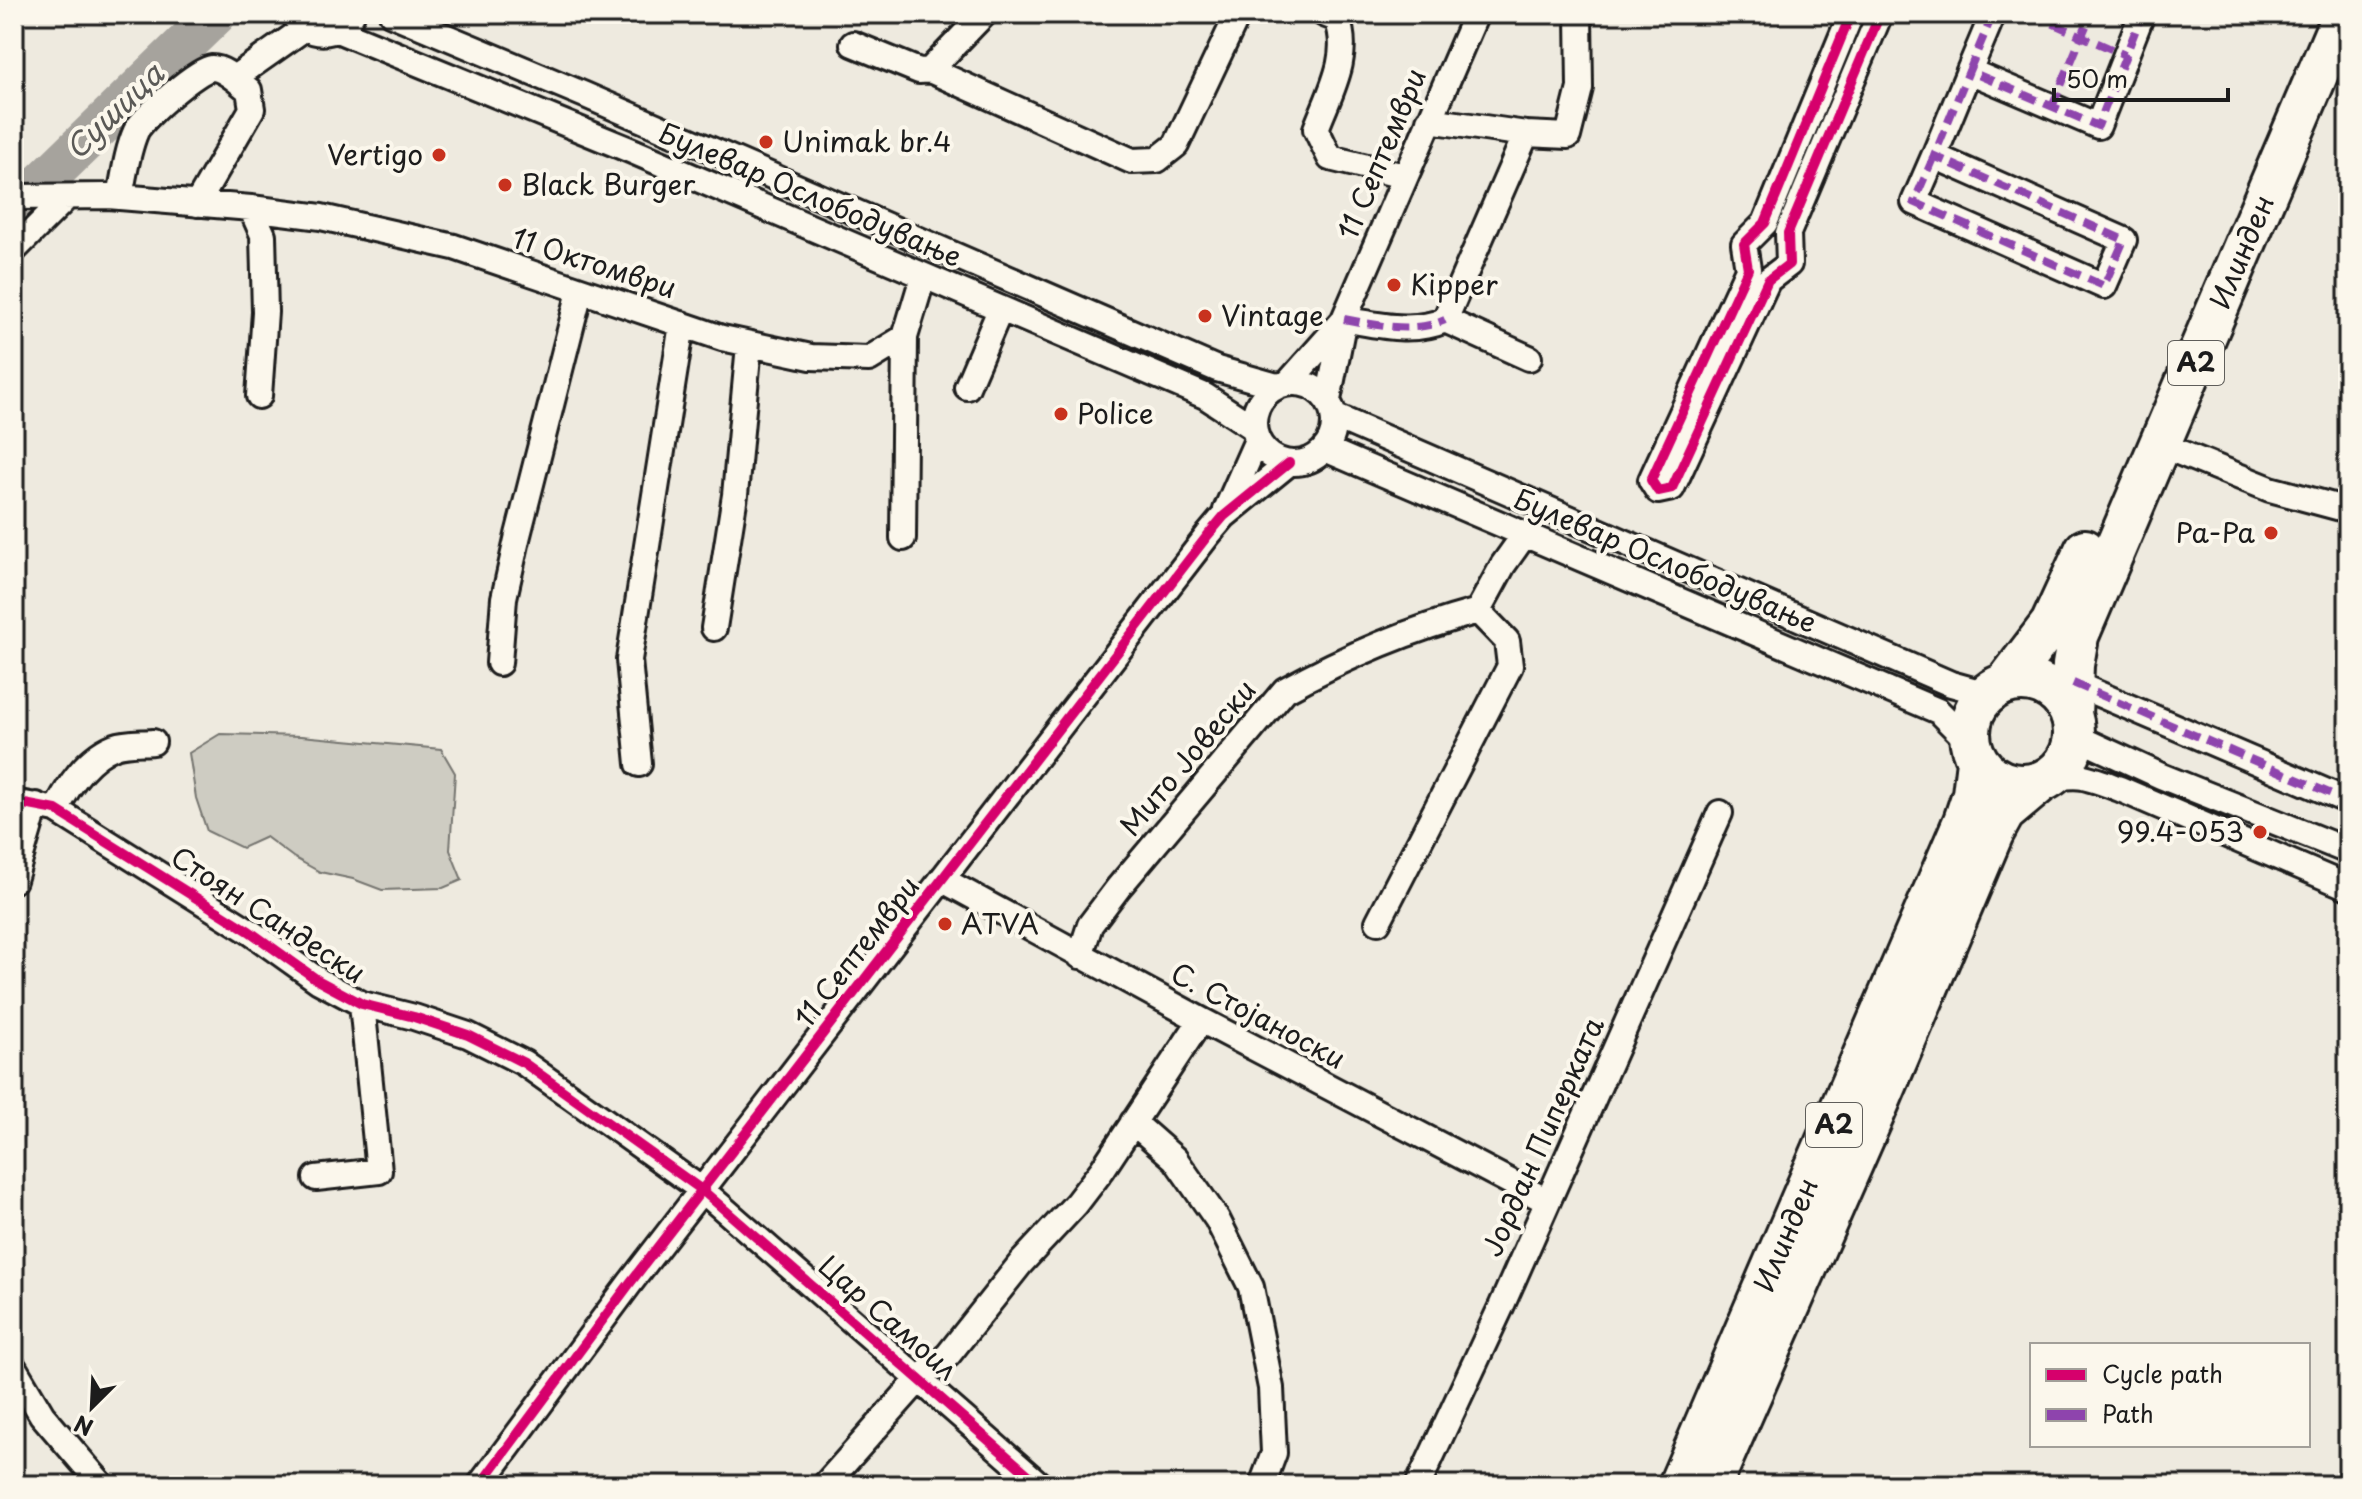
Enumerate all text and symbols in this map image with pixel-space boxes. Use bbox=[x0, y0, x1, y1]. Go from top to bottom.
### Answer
water label: Сушица bbox=[54, 51, 174, 169]
scale bar bbox=[2054, 52, 2228, 102]
text: 50 m bbox=[2066, 60, 2128, 96]
street label: 11 Септември bbox=[1325, 61, 1436, 246]
street label: Булевар Ослободување bbox=[652, 110, 969, 277]
place label: Unimak br.4 bbox=[782, 119, 952, 162]
place label: Vertigo bbox=[327, 132, 423, 175]
marker: Unimak br.4 bbox=[757, 133, 775, 151]
marker: Vertigo bbox=[430, 146, 448, 164]
place label: Black Burger bbox=[521, 162, 695, 205]
marker: Black Burger bbox=[496, 176, 514, 194]
street label: Илинден bbox=[2197, 188, 2284, 315]
street label: 11 Октомври bbox=[507, 215, 682, 308]
place label: Kipper bbox=[1410, 262, 1498, 305]
marker: Kipper bbox=[1385, 276, 1403, 294]
place label: Vintage bbox=[1221, 293, 1324, 336]
marker: Vintage bbox=[1196, 307, 1214, 325]
road number: A2 bbox=[2168, 341, 2224, 385]
place label: Police bbox=[1077, 391, 1154, 434]
marker: Police bbox=[1052, 405, 1070, 423]
street label: Булевар Ослободување bbox=[1507, 476, 1824, 643]
place label: Ра-Ра bbox=[2176, 510, 2256, 553]
marker: Ра-Ра bbox=[2262, 524, 2280, 542]
street label: Мито Јовески bbox=[1108, 669, 1265, 845]
place label: 99.4-053 bbox=[2117, 809, 2244, 852]
marker: 99.4-053 bbox=[2251, 823, 2269, 841]
street label: Стоян Сандески bbox=[163, 835, 375, 993]
street label: 11 Септември bbox=[783, 866, 929, 1036]
place label: ATVA bbox=[961, 901, 1039, 944]
marker: ATVA bbox=[936, 915, 954, 933]
street label: С. Стојаноски bbox=[1164, 951, 1354, 1079]
street label: Јордан Пиперката bbox=[1469, 1009, 1614, 1263]
road number: A2 bbox=[1806, 1103, 1862, 1147]
street label: Илинден bbox=[1741, 1171, 1828, 1298]
street label: Цар Самоил bbox=[810, 1244, 968, 1390]
legend bbox=[2030, 1343, 2310, 1447]
text: Cycle path bbox=[2102, 1355, 2223, 1391]
north arrow bbox=[52, 1367, 132, 1447]
text: Path bbox=[2102, 1395, 2154, 1431]
text: N bbox=[69, 1408, 98, 1445]

